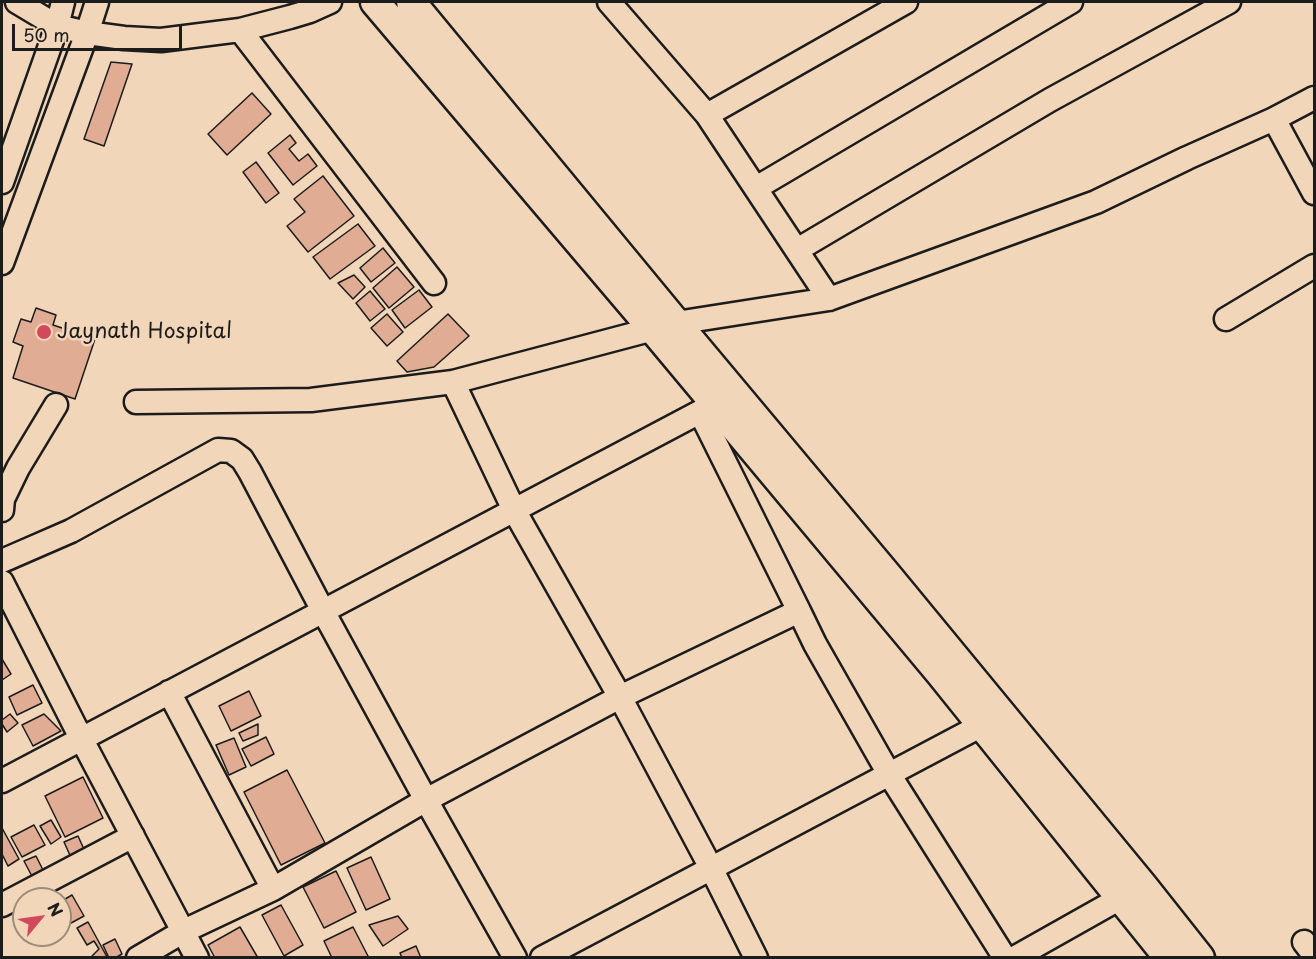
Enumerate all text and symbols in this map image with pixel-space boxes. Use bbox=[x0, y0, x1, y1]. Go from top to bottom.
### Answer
scale bar bbox=[15, 12, 184, 50]
text: 50 m bbox=[23, 21, 70, 48]
place label: Jaynath Hospital bbox=[57, 319, 232, 345]
marker: Jaynath Hospital bbox=[35, 323, 53, 341]
north arrow bbox=[12, 887, 72, 947]
text: N bbox=[42, 898, 70, 921]

